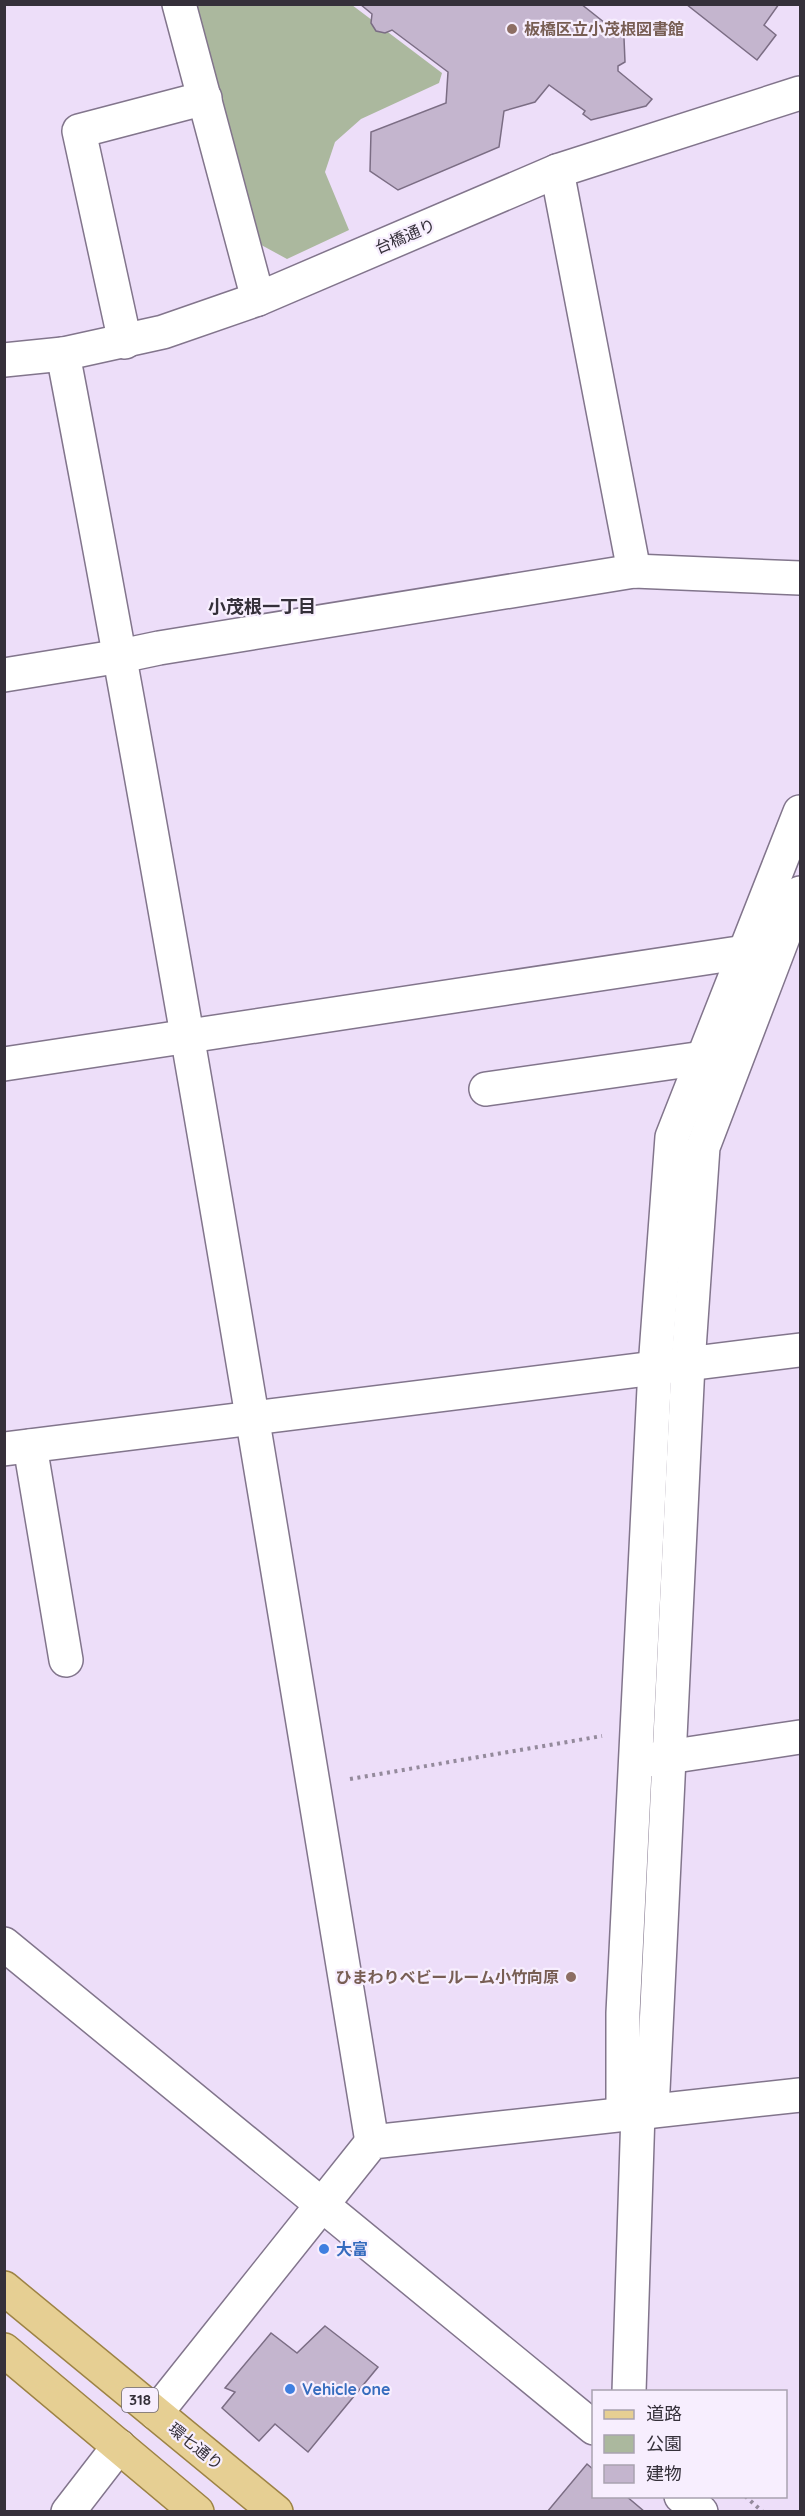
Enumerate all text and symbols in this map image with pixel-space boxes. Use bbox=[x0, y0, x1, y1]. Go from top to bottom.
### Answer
place label: 板橋区立小茂根図書館 bbox=[524, 19, 684, 39]
marker: 板橋区立小茂根図書館 bbox=[505, 22, 519, 36]
street label: 台橋通り bbox=[372, 214, 438, 258]
district label: 小茂根一丁目 bbox=[208, 595, 316, 618]
place label: ひまわりベビールーム小竹向原 bbox=[335, 1967, 559, 1987]
marker: ひまわりベビールーム小竹向原 bbox=[564, 1970, 578, 1984]
place label: 大富 bbox=[336, 2239, 368, 2259]
marker: 大富 bbox=[317, 2242, 331, 2256]
place label: Vehicle one bbox=[302, 2379, 390, 2399]
marker: Vehicle one bbox=[283, 2382, 297, 2396]
road number: 318 bbox=[122, 2388, 158, 2412]
legend bbox=[592, 2390, 787, 2498]
text: 道路 bbox=[646, 2402, 682, 2425]
street label: 環七通り bbox=[165, 2418, 227, 2474]
text: 公園 bbox=[646, 2432, 682, 2455]
text: 建物 bbox=[646, 2462, 682, 2485]

